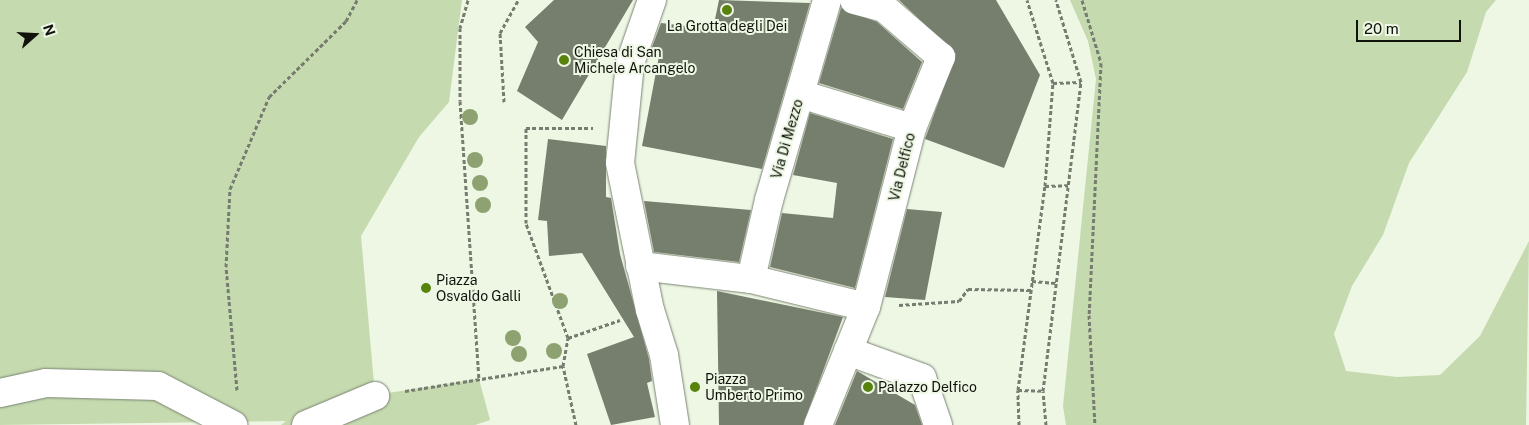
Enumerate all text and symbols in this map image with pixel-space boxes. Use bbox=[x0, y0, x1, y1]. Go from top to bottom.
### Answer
marker: La Grotta degli Dei bbox=[721, 4, 733, 16]
north arrow bbox=[10, 10, 60, 60]
scale bar bbox=[1359, 10, 1464, 42]
place label: La Grotta degli Dei bbox=[667, 18, 787, 34]
text: 20 m bbox=[1364, 20, 1399, 37]
text: N bbox=[40, 22, 59, 38]
place label: Chiesa di San Michele Arcangelo bbox=[574, 44, 695, 76]
marker: Chiesa di San Michele Arcangelo bbox=[558, 54, 570, 66]
street label: Via Di Mezzo bbox=[768, 97, 806, 181]
street label: Via Delfico bbox=[885, 131, 919, 203]
place label: Piazza Osvaldo Galli bbox=[436, 272, 521, 304]
marker: Piazza Osvaldo Galli bbox=[420, 282, 432, 294]
place label: Piazza Umberto Primo bbox=[705, 371, 803, 404]
place label: Palazzo Delfico bbox=[878, 379, 977, 395]
marker: Piazza Umberto Primo bbox=[689, 381, 701, 393]
marker: Palazzo Delfico bbox=[862, 381, 874, 393]

